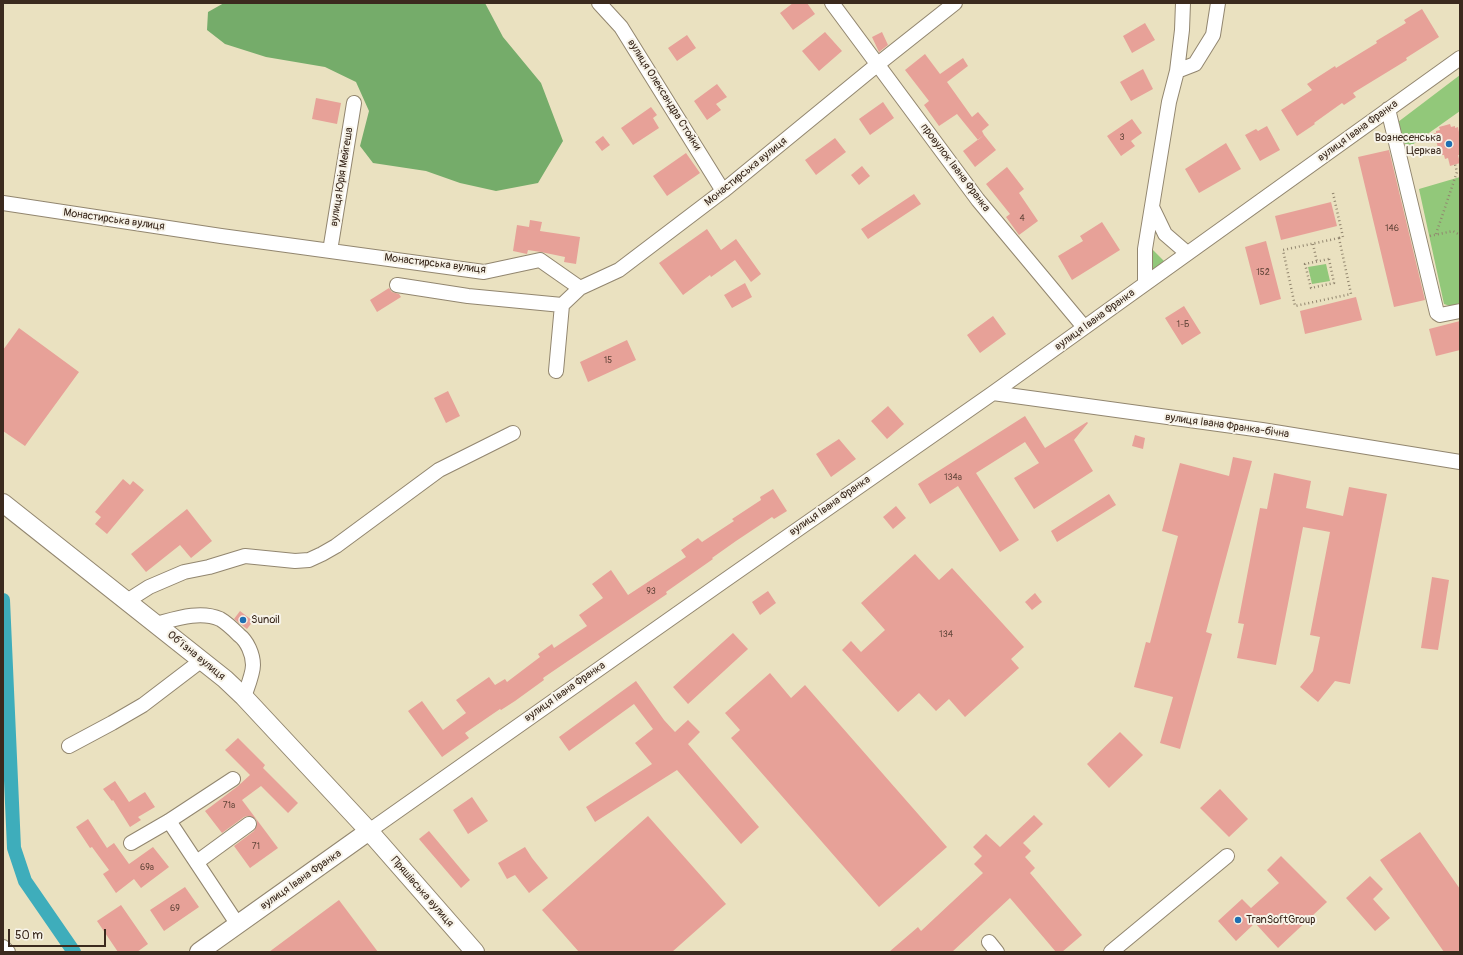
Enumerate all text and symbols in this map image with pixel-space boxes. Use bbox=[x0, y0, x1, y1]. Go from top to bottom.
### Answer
street label: вулиця Олександра Стойки bbox=[624, 37, 704, 153]
street label: вулиця Івана Франка bbox=[1315, 97, 1401, 165]
street label: провулок Івана Франка bbox=[917, 121, 993, 215]
street label: вулиця Юрія Мейгеша bbox=[328, 127, 356, 227]
place label: Вознесенська Церква bbox=[1375, 131, 1441, 157]
house number: 3 bbox=[1119, 133, 1125, 143]
street label: Монастирська вулиця bbox=[702, 135, 790, 209]
marker: Вознесенська Церква bbox=[1444, 139, 1454, 149]
street label: Монастирська вулиця bbox=[63, 206, 165, 234]
house number: 4 bbox=[1019, 214, 1025, 224]
house number: 146 bbox=[1385, 224, 1399, 234]
street label: Монастирська вулиця bbox=[384, 251, 486, 277]
house number: 152 bbox=[1256, 268, 1270, 278]
street label: вулиця Івана Франка bbox=[1052, 286, 1138, 354]
house number: 1-Б bbox=[1177, 320, 1189, 330]
house number: 15 bbox=[604, 356, 612, 366]
street label: вулиця Івана Франка-бічна bbox=[1164, 411, 1290, 441]
street label: вулиця Івана Франка bbox=[787, 473, 873, 539]
house number: 134а bbox=[944, 473, 962, 483]
house number: 93 bbox=[646, 587, 656, 597]
place label: Sunoil bbox=[251, 613, 280, 627]
marker: Sunoil bbox=[238, 615, 248, 625]
street label: Обʼїзна вулиця bbox=[164, 629, 228, 683]
house number: 134 bbox=[939, 630, 953, 640]
street label: вулиця Івана Франка bbox=[522, 659, 608, 725]
house number: 71а bbox=[223, 801, 235, 811]
house number: 71 bbox=[252, 842, 260, 852]
street label: вулиця Івана Франка bbox=[258, 847, 344, 913]
street label: Пряшівська вулиця bbox=[388, 854, 456, 930]
house number: 69а bbox=[140, 863, 154, 873]
house number: 69 bbox=[170, 904, 180, 914]
place label: TranSoftGroup bbox=[1246, 913, 1316, 927]
marker: TranSoftGroup bbox=[1233, 915, 1243, 925]
scale bar bbox=[10, 921, 108, 947]
text: 50 m bbox=[15, 928, 43, 943]

